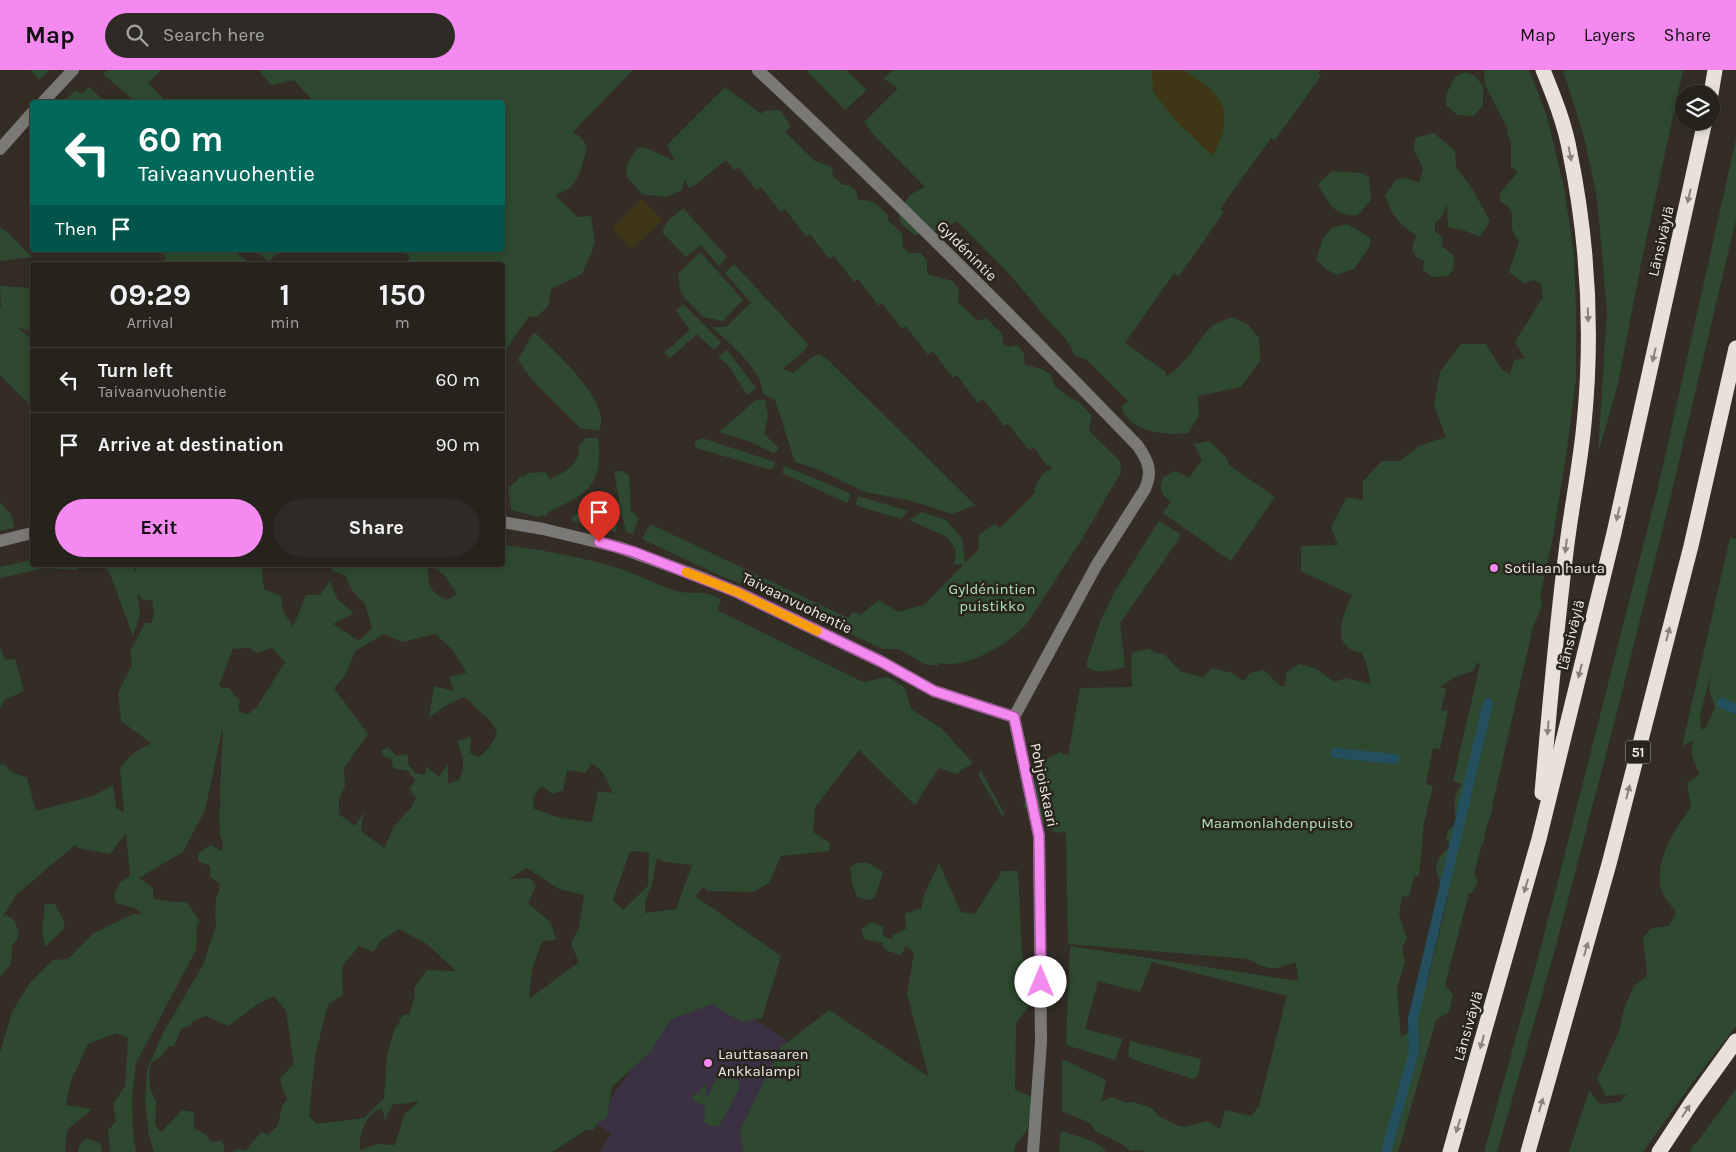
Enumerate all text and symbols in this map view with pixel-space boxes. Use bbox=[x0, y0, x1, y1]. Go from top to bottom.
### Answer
search box bbox=[105, 13, 455, 58]
text: Map bbox=[25, 21, 75, 49]
icon: search bbox=[123, 21, 151, 49]
text: Search here bbox=[163, 24, 265, 46]
text: Map bbox=[1520, 24, 1556, 46]
text: Layers bbox=[1584, 24, 1636, 46]
text: Share bbox=[1664, 24, 1711, 46]
map controls bbox=[1675, 85, 1720, 130]
button: layers bbox=[1675, 85, 1720, 130]
text: 60 m bbox=[138, 119, 223, 160]
icon: left bbox=[55, 120, 120, 185]
one-way arrow bbox=[1566, 147, 1574, 162]
text: Taivaanvuohentie bbox=[138, 161, 315, 187]
one-way arrow bbox=[1685, 189, 1693, 204]
street label: Länsiväylä bbox=[1644, 204, 1678, 278]
icon: arrive bbox=[107, 215, 135, 243]
street label: Gyldénintie bbox=[933, 217, 1001, 285]
text: Then bbox=[55, 218, 97, 240]
text: 09:29 bbox=[109, 277, 191, 313]
text: 1 bbox=[279, 277, 290, 313]
text: 150 bbox=[379, 277, 426, 313]
one-way arrow bbox=[1585, 308, 1593, 324]
text: Arrival bbox=[127, 313, 173, 332]
text: min bbox=[270, 313, 300, 332]
text: m bbox=[395, 313, 410, 332]
one-way arrow bbox=[1650, 347, 1658, 363]
text: Turn left bbox=[98, 360, 173, 382]
icon: left bbox=[55, 366, 83, 394]
text: 60 m bbox=[436, 369, 480, 391]
text: Taivaanvuohentie bbox=[98, 382, 227, 401]
icon: arrive bbox=[55, 431, 83, 459]
text: Arrive at destination bbox=[98, 434, 284, 456]
text: 90 m bbox=[435, 434, 480, 456]
pin bbox=[578, 491, 620, 542]
icon: arrive bbox=[585, 498, 613, 526]
button: Exit bbox=[55, 499, 263, 557]
button: Share bbox=[273, 499, 480, 557]
one-way arrow bbox=[1614, 506, 1622, 521]
one-way arrow bbox=[1562, 539, 1570, 555]
place label: Sotilaan hauta bbox=[1504, 559, 1605, 577]
marker: Sotilaan hauta bbox=[1488, 562, 1500, 574]
street label: Taivaanvuohentie bbox=[739, 569, 855, 637]
park label: Gyldénintien puistikko bbox=[949, 580, 1035, 615]
street label: Länsiväylä bbox=[1554, 598, 1588, 672]
one-way arrow bbox=[1664, 627, 1672, 642]
one-way arrow bbox=[1576, 664, 1584, 679]
one-way arrow bbox=[1543, 720, 1551, 736]
road number: 51 bbox=[1626, 740, 1650, 764]
street label: Pohjoiskaari bbox=[1026, 741, 1062, 829]
one-way arrow bbox=[1624, 784, 1632, 799]
park label: Maamonlahdenpuisto bbox=[1201, 814, 1353, 832]
one-way arrow bbox=[1521, 879, 1529, 894]
one-way arrow bbox=[1582, 941, 1590, 956]
position arrow bbox=[1014, 955, 1066, 1007]
street label: Länsiväylä bbox=[1449, 989, 1487, 1063]
one-way arrow bbox=[1477, 1035, 1485, 1050]
place label: Lauttasaaren Ankkalampi bbox=[718, 1045, 808, 1080]
marker: Lauttasaaren Ankkalampi bbox=[702, 1057, 714, 1069]
one-way arrow bbox=[1538, 1098, 1546, 1113]
one-way arrow bbox=[1681, 1104, 1690, 1118]
one-way arrow bbox=[1453, 1118, 1461, 1133]

